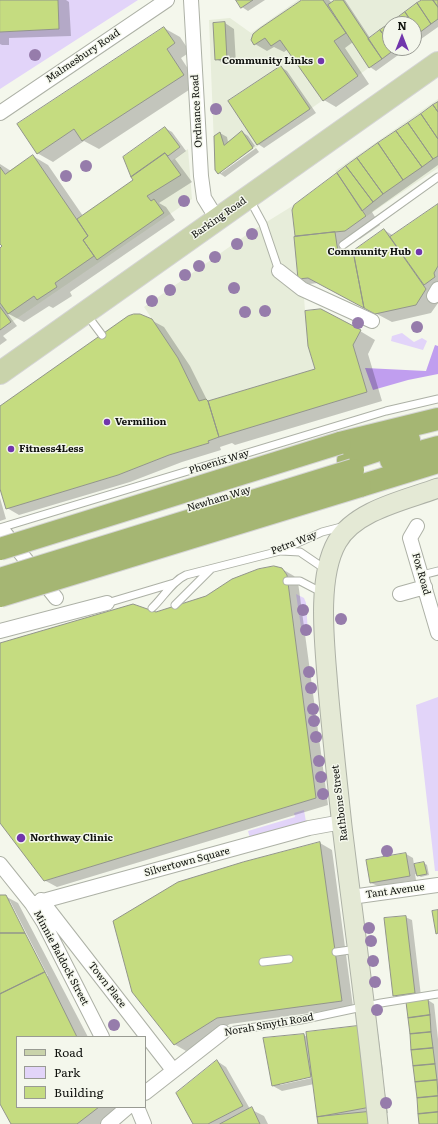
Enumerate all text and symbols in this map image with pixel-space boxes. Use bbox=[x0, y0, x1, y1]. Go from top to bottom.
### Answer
north arrow bbox=[382, 16, 422, 56]
text: N bbox=[397, 17, 407, 33]
street label: Malmesbury Road bbox=[44, 27, 122, 85]
place label: Community Links bbox=[222, 55, 313, 67]
marker: Community Links bbox=[316, 56, 326, 66]
street label: Ordnance Road bbox=[189, 74, 205, 148]
street label: Barking Road bbox=[189, 195, 249, 241]
place label: Community Hub bbox=[327, 246, 411, 258]
marker: Community Hub bbox=[414, 247, 424, 257]
place label: Vermilion bbox=[115, 416, 166, 428]
marker: Vermilion bbox=[102, 417, 112, 427]
place label: Fitness4Less bbox=[19, 443, 84, 455]
marker: Fitness4Less bbox=[6, 444, 16, 454]
street label: Phoenix Way bbox=[187, 447, 251, 477]
street label: Newham Way bbox=[186, 484, 252, 514]
street label: Petra Way bbox=[269, 529, 319, 557]
street label: Fox Road bbox=[409, 552, 433, 596]
street label: Rathbone Street bbox=[329, 764, 351, 842]
marker: Northway Clinic bbox=[15, 832, 27, 844]
place label: Northway Clinic bbox=[30, 832, 113, 844]
street label: Silvertown Square bbox=[143, 845, 231, 879]
street label: Tant Avenue bbox=[365, 881, 425, 901]
street label: Minnie Baldock Street bbox=[31, 909, 91, 1007]
street label: Town Place bbox=[85, 960, 129, 1010]
street label: Norah Smyth Road bbox=[224, 1011, 314, 1039]
legend bbox=[16, 1036, 146, 1108]
text: Road bbox=[54, 1043, 83, 1061]
text: Park bbox=[54, 1063, 80, 1081]
text: Building bbox=[54, 1083, 103, 1101]

